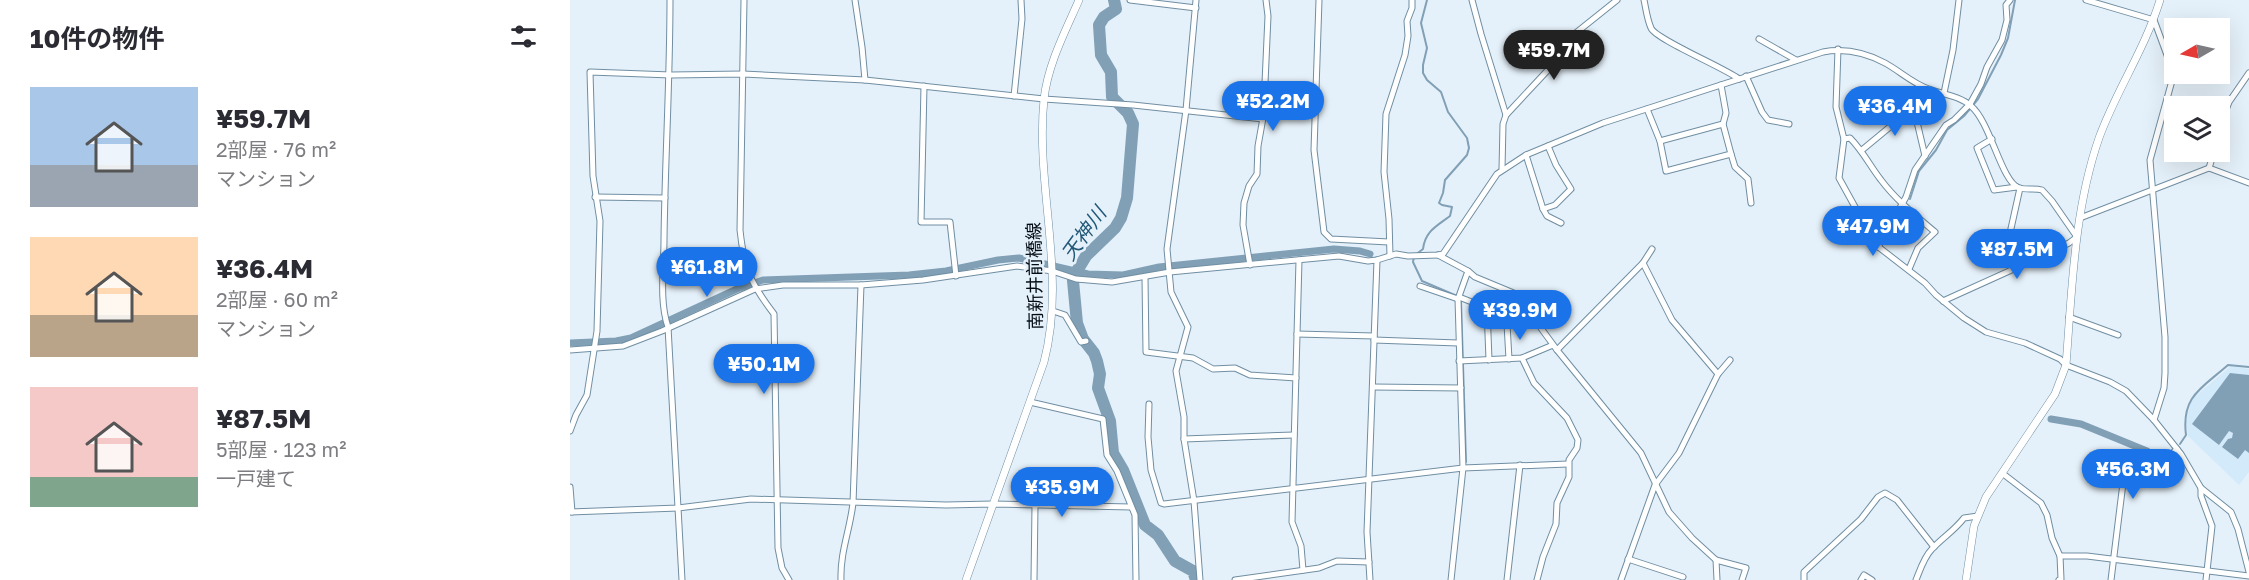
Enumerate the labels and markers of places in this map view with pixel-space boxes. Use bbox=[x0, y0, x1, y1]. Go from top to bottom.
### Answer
pin: ¥59.7M bbox=[1505, 30, 1603, 81]
pin: ¥52.2M bbox=[1224, 81, 1322, 132]
pin: ¥36.4M bbox=[1846, 86, 1944, 137]
pin: ¥47.9M bbox=[1824, 206, 1922, 257]
pin: ¥87.5M bbox=[1968, 229, 2066, 280]
pin: ¥61.8M bbox=[658, 247, 756, 298]
pin: ¥39.9M bbox=[1471, 290, 1569, 341]
pin: ¥50.1M bbox=[715, 344, 813, 395]
pin: ¥56.3M bbox=[2084, 449, 2182, 500]
pin: ¥35.9M bbox=[1013, 467, 1111, 518]

